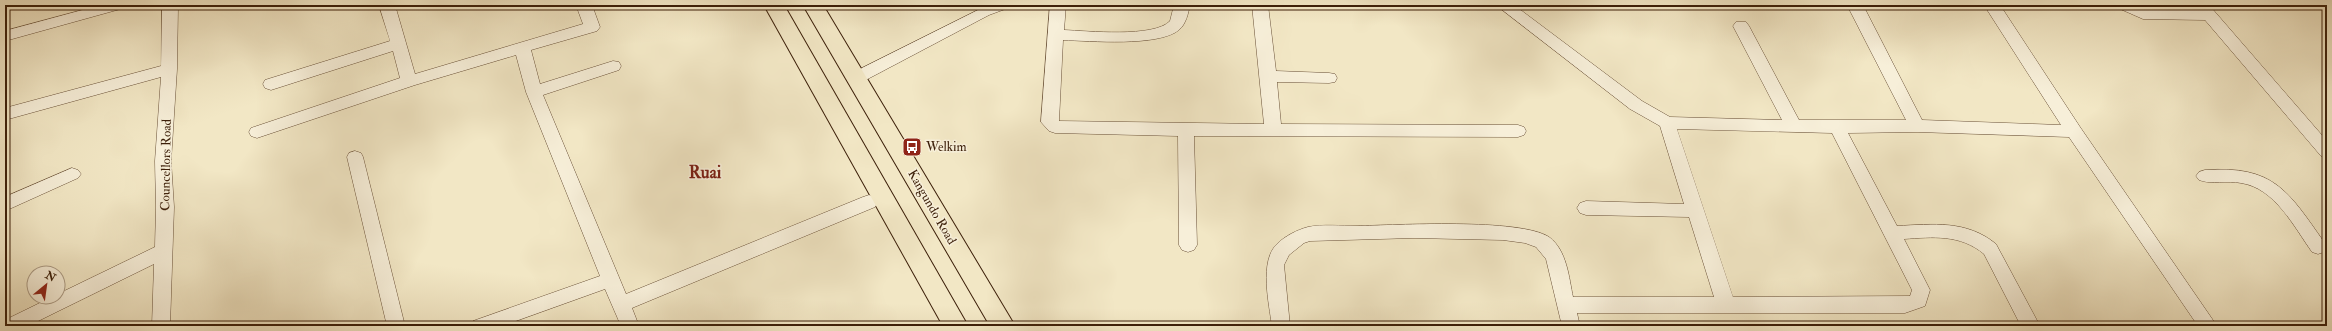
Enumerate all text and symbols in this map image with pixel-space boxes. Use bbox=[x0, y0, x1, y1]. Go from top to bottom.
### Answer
street label: Councellors Road bbox=[157, 118, 175, 211]
bus stop icon: Welkim bbox=[901, 136, 923, 158]
place label: Welkim bbox=[925, 139, 967, 155]
district label: Ruai bbox=[689, 162, 722, 183]
street label: Kangundo Road bbox=[904, 167, 960, 248]
north arrow bbox=[26, 265, 66, 305]
text: N bbox=[42, 268, 59, 285]

